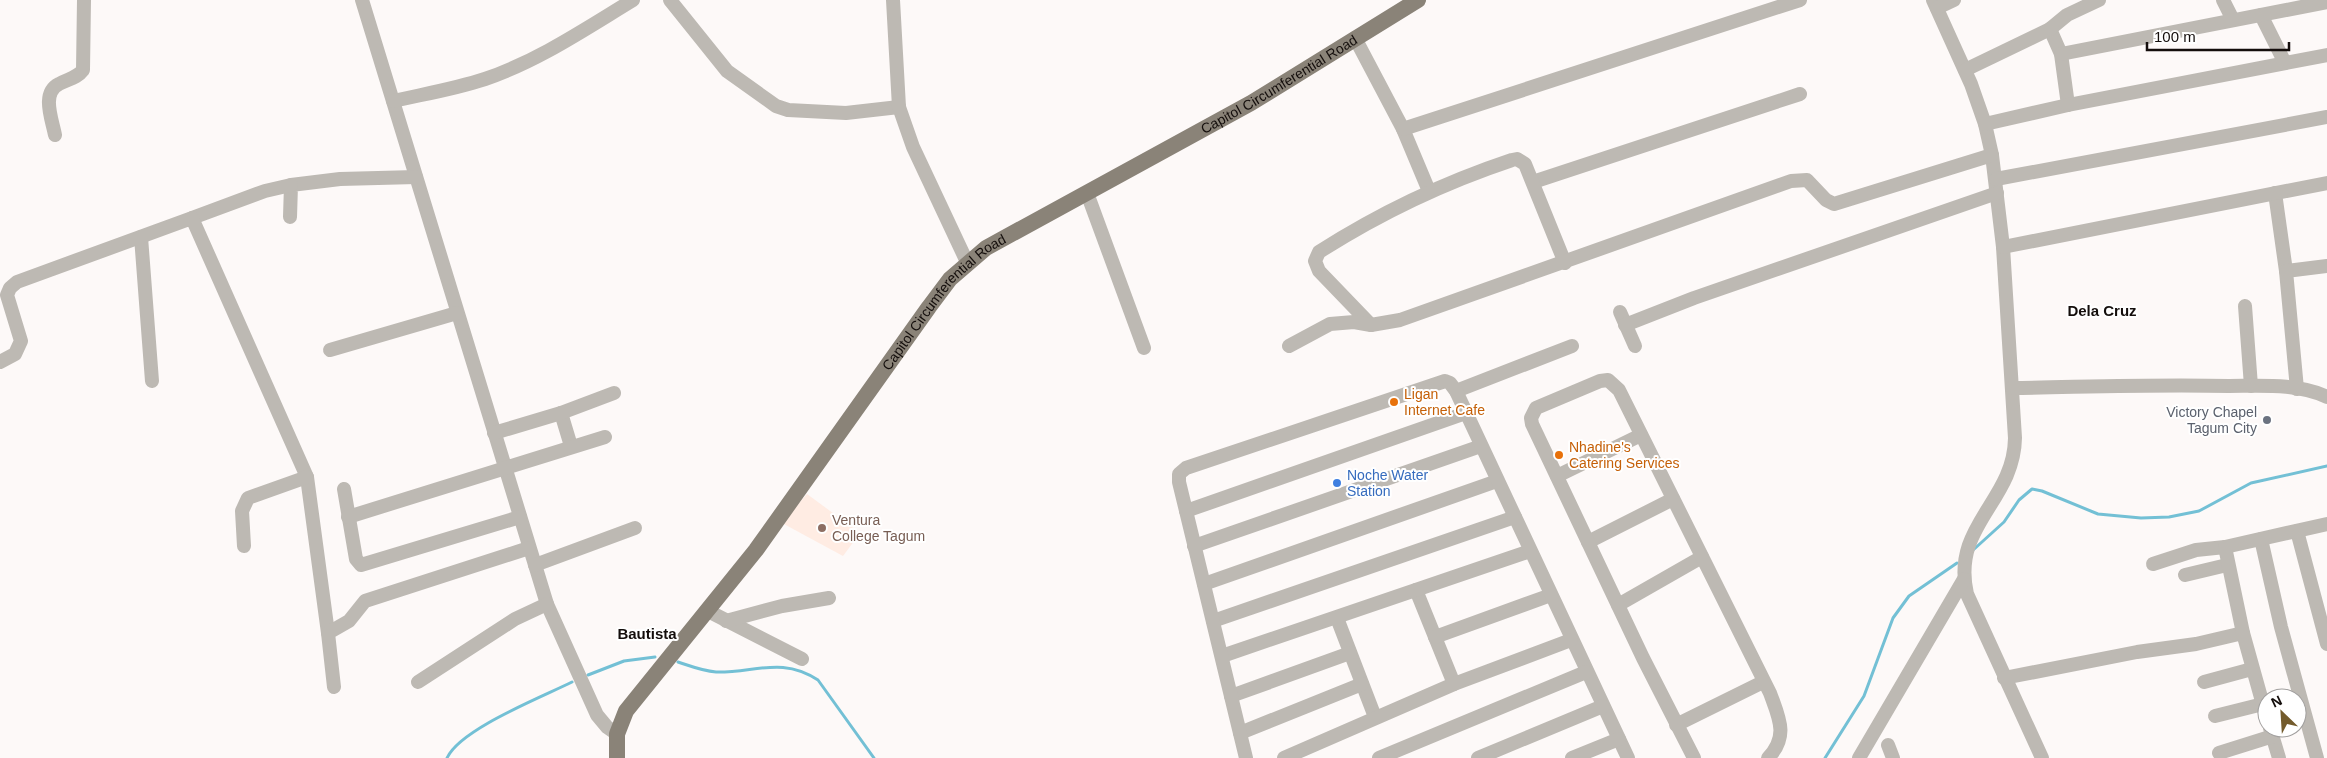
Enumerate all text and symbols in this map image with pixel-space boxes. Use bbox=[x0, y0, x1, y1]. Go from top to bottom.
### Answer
scale bar bbox=[2147, 20, 2290, 52]
text: 100 m bbox=[2154, 28, 2196, 45]
street label: Capitol Circumferential Road bbox=[1198, 32, 1360, 137]
street label: Capitol Circumferential Road bbox=[879, 231, 1008, 373]
district label: Dela Cruz bbox=[2067, 302, 2137, 319]
place label: Ligan Internet Cafe bbox=[1404, 386, 1485, 418]
marker: Ligan Internet Cafe bbox=[1388, 396, 1400, 408]
place label: Victory Chapel Tagum City bbox=[2166, 404, 2257, 436]
marker: Victory Chapel Tagum City bbox=[2261, 414, 2273, 426]
place label: Nhadine's Catering Services bbox=[1569, 439, 1680, 471]
marker: Nhadine's Catering Services bbox=[1553, 449, 1565, 461]
place label: Noche Water Station bbox=[1347, 467, 1429, 499]
marker: Noche Water Station bbox=[1331, 477, 1343, 489]
place label: Ventura College Tagum bbox=[832, 512, 925, 544]
marker: Ventura College Tagum bbox=[816, 522, 828, 534]
district label: Bautista bbox=[617, 625, 677, 642]
north arrow bbox=[2257, 688, 2307, 738]
text: N bbox=[2269, 692, 2284, 711]

